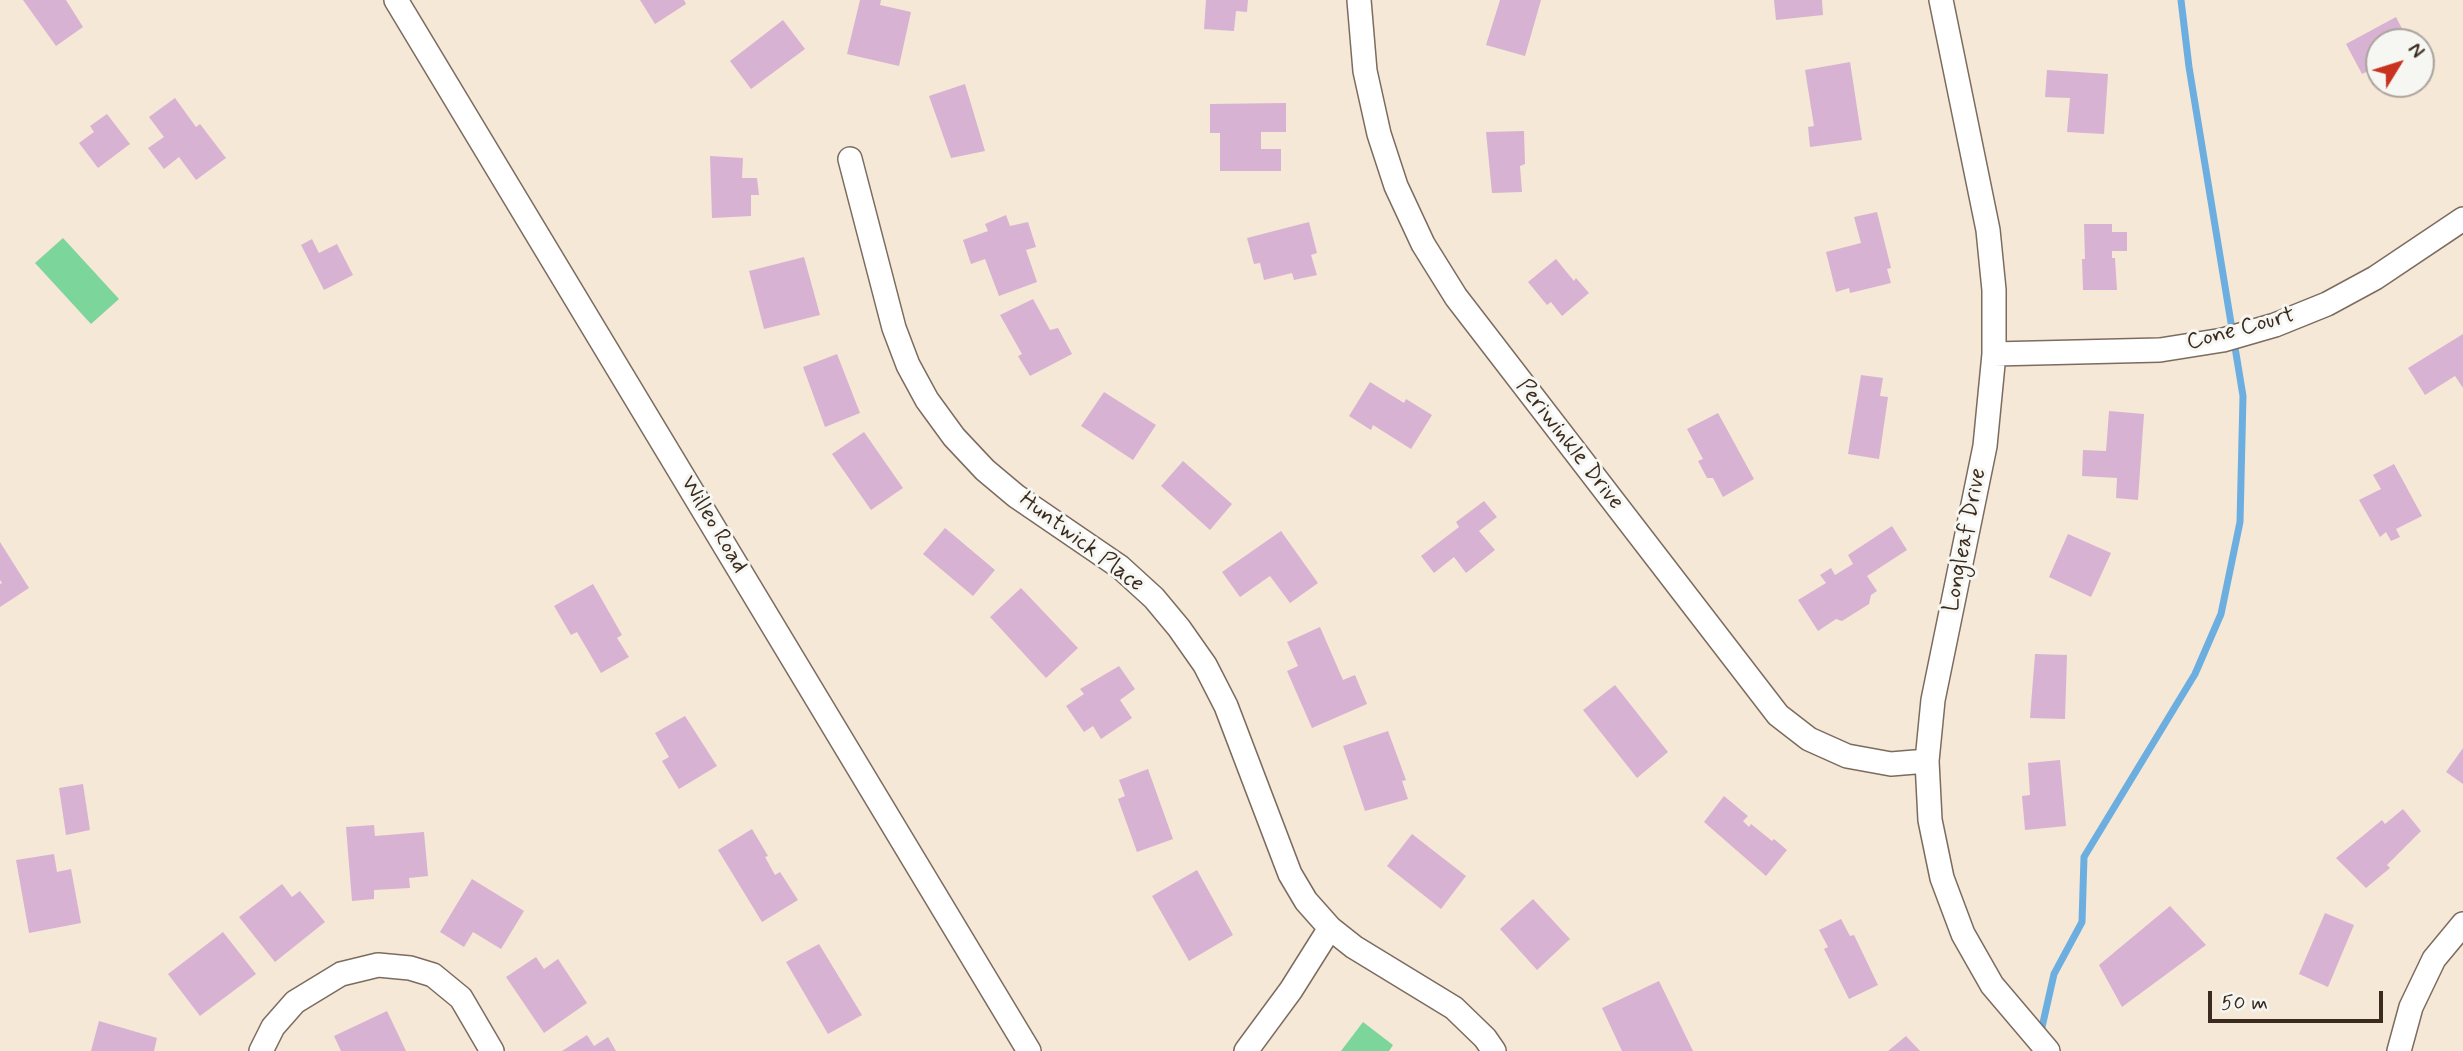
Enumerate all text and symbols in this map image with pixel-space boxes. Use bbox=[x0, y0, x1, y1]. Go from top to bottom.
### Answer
north arrow bbox=[2365, 28, 2435, 98]
text: N bbox=[2402, 38, 2429, 64]
street label: Cone Court bbox=[2184, 302, 2298, 358]
street label: Periwinkle Drive bbox=[1509, 374, 1629, 516]
street label: Longleaf Drive bbox=[1939, 466, 1993, 614]
street label: Willeo Road bbox=[673, 471, 753, 579]
street label: Huntwick Place bbox=[1013, 487, 1149, 599]
scale bar bbox=[2211, 978, 2386, 1022]
text: 50 m bbox=[2221, 989, 2268, 1017]

